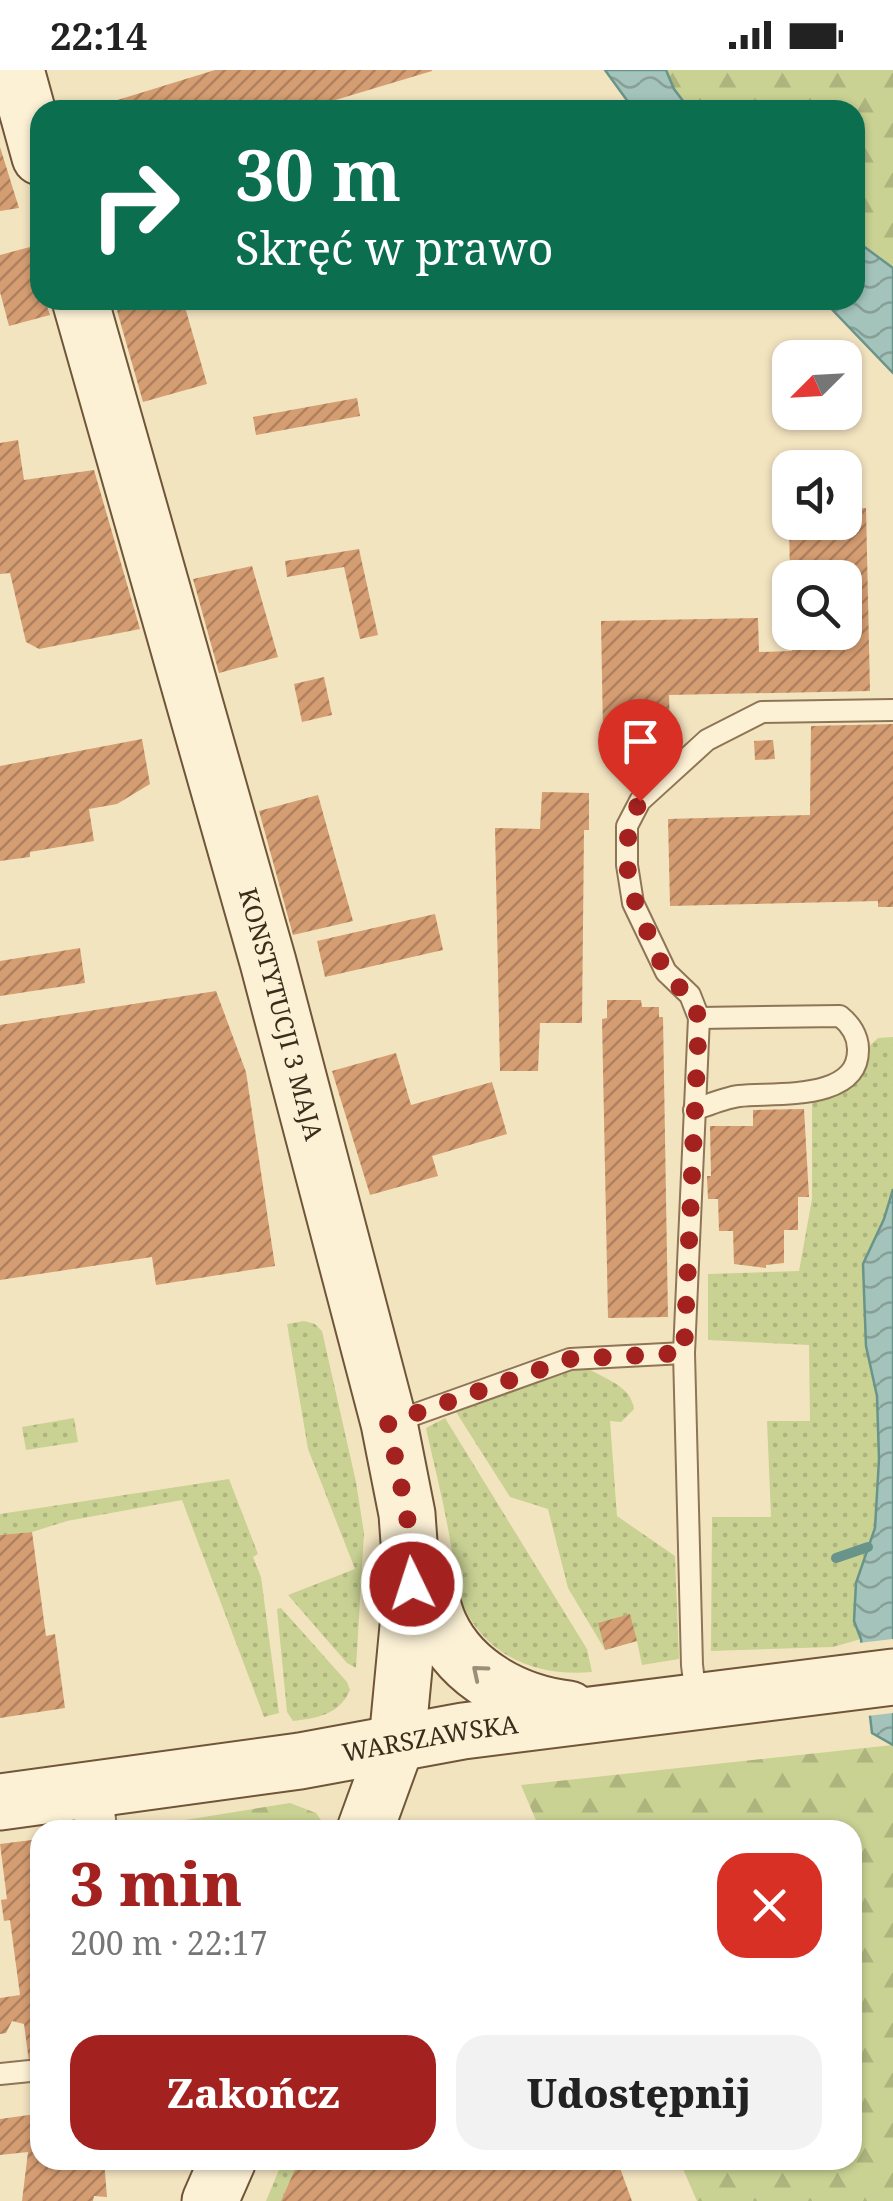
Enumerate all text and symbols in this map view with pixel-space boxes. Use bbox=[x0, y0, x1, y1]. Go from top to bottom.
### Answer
text: 22:14 bbox=[50, 9, 147, 61]
text: 30 m bbox=[235, 126, 401, 222]
icon: right bbox=[70, 140, 200, 270]
text: Skręć w prawo bbox=[235, 217, 553, 278]
north arrow bbox=[772, 340, 862, 430]
map controls bbox=[772, 340, 862, 650]
button: sound bbox=[772, 450, 862, 540]
button: search bbox=[772, 560, 862, 650]
pin bbox=[598, 699, 683, 802]
icon: arrive bbox=[613, 714, 668, 769]
street label: KONSTYTUCJI 3 MAJA bbox=[232, 884, 332, 1144]
position arrow bbox=[360, 1532, 464, 1636]
one-way arrow bbox=[472, 1665, 490, 1683]
street label: WARSZAWSKA bbox=[339, 1706, 520, 1769]
text: 3 min bbox=[70, 1842, 242, 1924]
button: close bbox=[717, 1853, 822, 1958]
text: 200 m · 22:17 bbox=[70, 1921, 268, 1964]
button: Zakończ bbox=[70, 2035, 436, 2150]
button: Udostępnij bbox=[456, 2035, 822, 2150]

